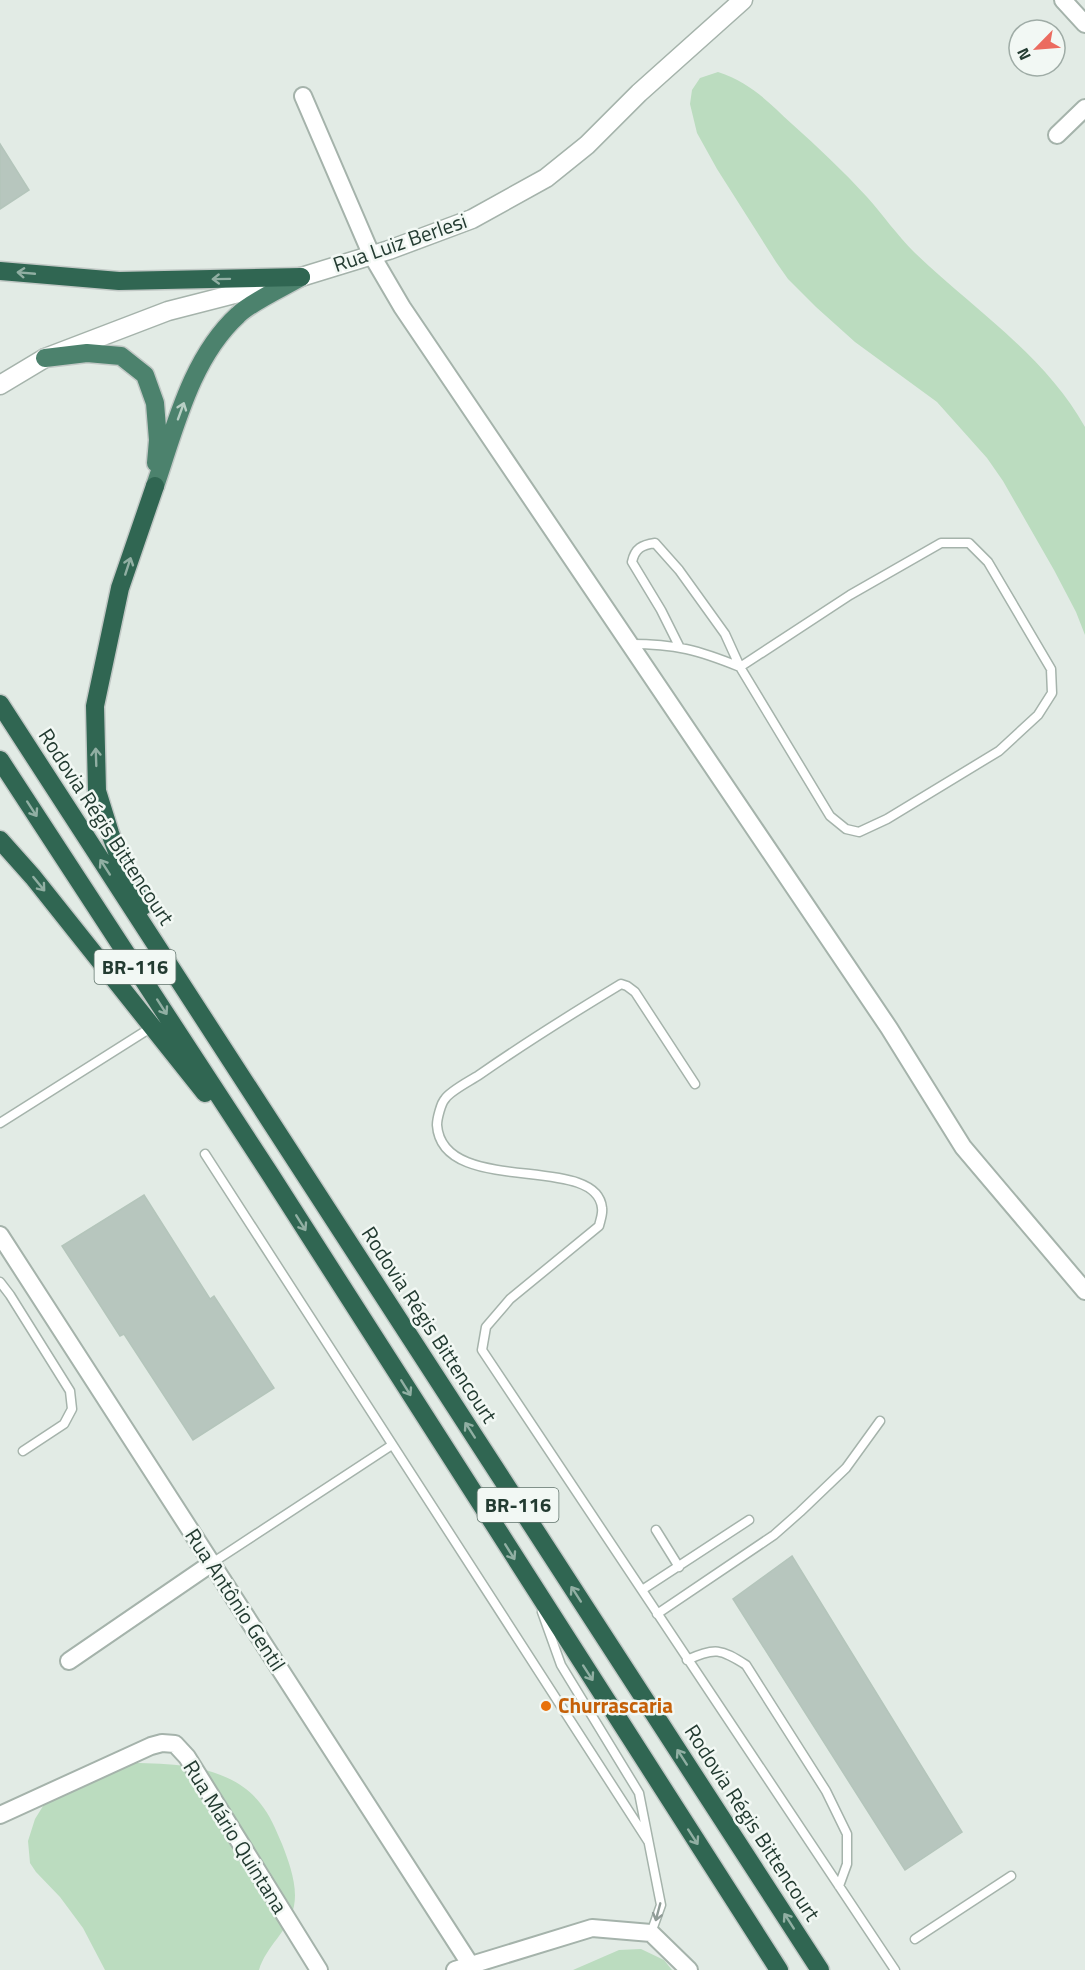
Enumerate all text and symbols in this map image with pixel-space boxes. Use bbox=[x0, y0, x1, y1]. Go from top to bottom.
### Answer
north arrow bbox=[1007, 18, 1067, 78]
text: N bbox=[1010, 44, 1037, 64]
street label: Rua Luiz Berlesi bbox=[328, 204, 471, 280]
one-way arrow bbox=[17, 268, 37, 279]
one-way arrow bbox=[212, 273, 232, 284]
one-way arrow bbox=[177, 402, 188, 421]
one-way arrow bbox=[123, 557, 134, 576]
street label: Rodovia Régis Bittencourt bbox=[31, 722, 183, 932]
one-way arrow bbox=[90, 748, 101, 768]
one-way arrow bbox=[26, 800, 38, 816]
one-way arrow bbox=[99, 859, 111, 876]
one-way arrow bbox=[32, 876, 45, 892]
road number: BR-116 bbox=[94, 950, 176, 984]
one-way arrow bbox=[156, 998, 168, 1015]
one-way arrow bbox=[296, 1214, 308, 1231]
street label: Rodovia Régis Bittencourt bbox=[354, 1220, 506, 1430]
one-way arrow bbox=[400, 1379, 412, 1396]
one-way arrow bbox=[464, 1422, 476, 1439]
road number: BR-116 bbox=[478, 1488, 558, 1522]
street label: Rua Antônio Gentil bbox=[178, 1522, 294, 1677]
one-way arrow bbox=[504, 1544, 517, 1561]
one-way arrow bbox=[570, 1586, 582, 1603]
one-way arrow bbox=[582, 1664, 594, 1681]
place label: Churrascaria bbox=[558, 1689, 673, 1721]
marker: Churrascaria bbox=[539, 1699, 553, 1713]
street label: Rodovia Régis Bittencourt bbox=[677, 1718, 829, 1928]
one-way arrow bbox=[676, 1749, 688, 1766]
street label: Rua Mário Quintana bbox=[176, 1754, 296, 1920]
one-way arrow bbox=[687, 1828, 699, 1845]
one-way arrow bbox=[651, 1902, 663, 1921]
one-way arrow bbox=[782, 1913, 794, 1930]

